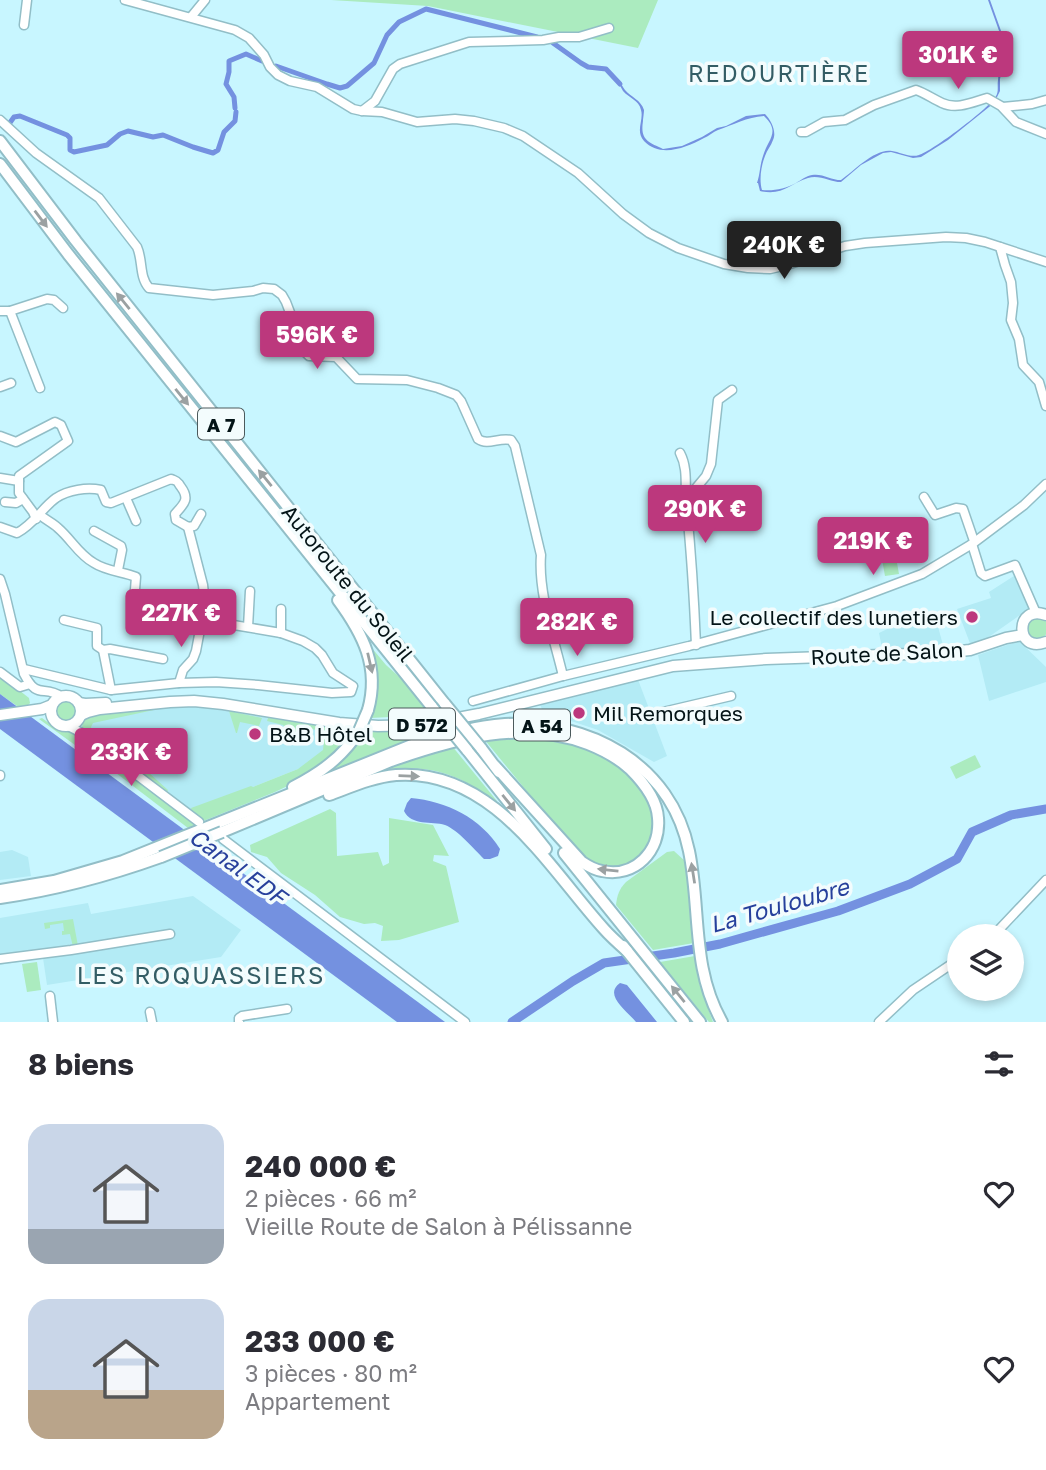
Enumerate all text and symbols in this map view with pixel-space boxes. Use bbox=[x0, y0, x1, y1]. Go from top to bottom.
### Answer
pin: 301K € bbox=[901, 32, 1015, 91]
text: 301K € bbox=[918, 40, 998, 68]
district label: REDOURTIÈRE bbox=[688, 59, 870, 87]
one-way arrow bbox=[34, 210, 48, 228]
pin: 240K € bbox=[727, 222, 841, 281]
text: 240K € bbox=[743, 230, 825, 258]
one-way arrow bbox=[116, 292, 131, 310]
pin: 596K € bbox=[260, 312, 374, 371]
text: 596K € bbox=[276, 320, 358, 348]
one-way arrow bbox=[175, 387, 190, 405]
road number: A 7 bbox=[198, 408, 244, 440]
one-way arrow bbox=[258, 470, 273, 488]
pin: 290K € bbox=[648, 486, 762, 545]
text: 290K € bbox=[664, 494, 746, 522]
street label: Autoroute du Soleil bbox=[277, 499, 419, 667]
pin: 219K € bbox=[816, 518, 930, 577]
text: 219K € bbox=[833, 526, 913, 554]
pin: 227K € bbox=[124, 590, 238, 649]
text: 227K € bbox=[141, 598, 221, 626]
pin: 282K € bbox=[520, 598, 634, 658]
place label: Le collectif des lunetiers bbox=[709, 604, 958, 630]
text: 282K € bbox=[536, 607, 618, 635]
marker: Le collectif des lunetiers bbox=[964, 609, 980, 625]
street label: Route de Salon bbox=[810, 636, 964, 670]
one-way arrow bbox=[364, 652, 375, 674]
place label: Mil Remorques bbox=[593, 700, 743, 726]
marker: Mil Remorques bbox=[571, 705, 587, 721]
road number: D 572 bbox=[389, 708, 455, 740]
road number: A 54 bbox=[514, 710, 570, 740]
place label: B&B Hôtel bbox=[269, 721, 372, 747]
marker: B&B Hôtel bbox=[247, 726, 263, 742]
pin: 233K € bbox=[74, 728, 188, 788]
text: 233K € bbox=[91, 737, 171, 765]
one-way arrow bbox=[398, 770, 420, 781]
one-way arrow bbox=[501, 794, 516, 812]
water label: Canal EDF bbox=[184, 822, 294, 912]
one-way arrow bbox=[687, 861, 698, 883]
one-way arrow bbox=[596, 865, 618, 876]
water label: La Touloubre bbox=[706, 871, 853, 938]
map controls bbox=[947, 924, 1024, 1001]
button: layers bbox=[947, 924, 1024, 1001]
district label: LES ROQUASSIERS bbox=[77, 960, 325, 989]
one-way arrow bbox=[670, 985, 685, 1003]
icon: filters bbox=[980, 1045, 1018, 1083]
text: 8 biens bbox=[28, 1046, 134, 1082]
text: 240 000 € bbox=[245, 1148, 396, 1184]
icon: home bbox=[84, 1152, 168, 1236]
icon: heart bbox=[980, 1175, 1018, 1213]
text: 2 pièces · 66 m² bbox=[245, 1184, 416, 1212]
text: Vieille Route de Salon à Pélissanne bbox=[245, 1212, 632, 1240]
text: 233 000 € bbox=[245, 1323, 395, 1359]
icon: home bbox=[84, 1327, 168, 1411]
icon: heart bbox=[980, 1350, 1018, 1388]
text: 3 pièces · 80 m² bbox=[245, 1359, 417, 1387]
text: Appartement bbox=[245, 1387, 390, 1415]

